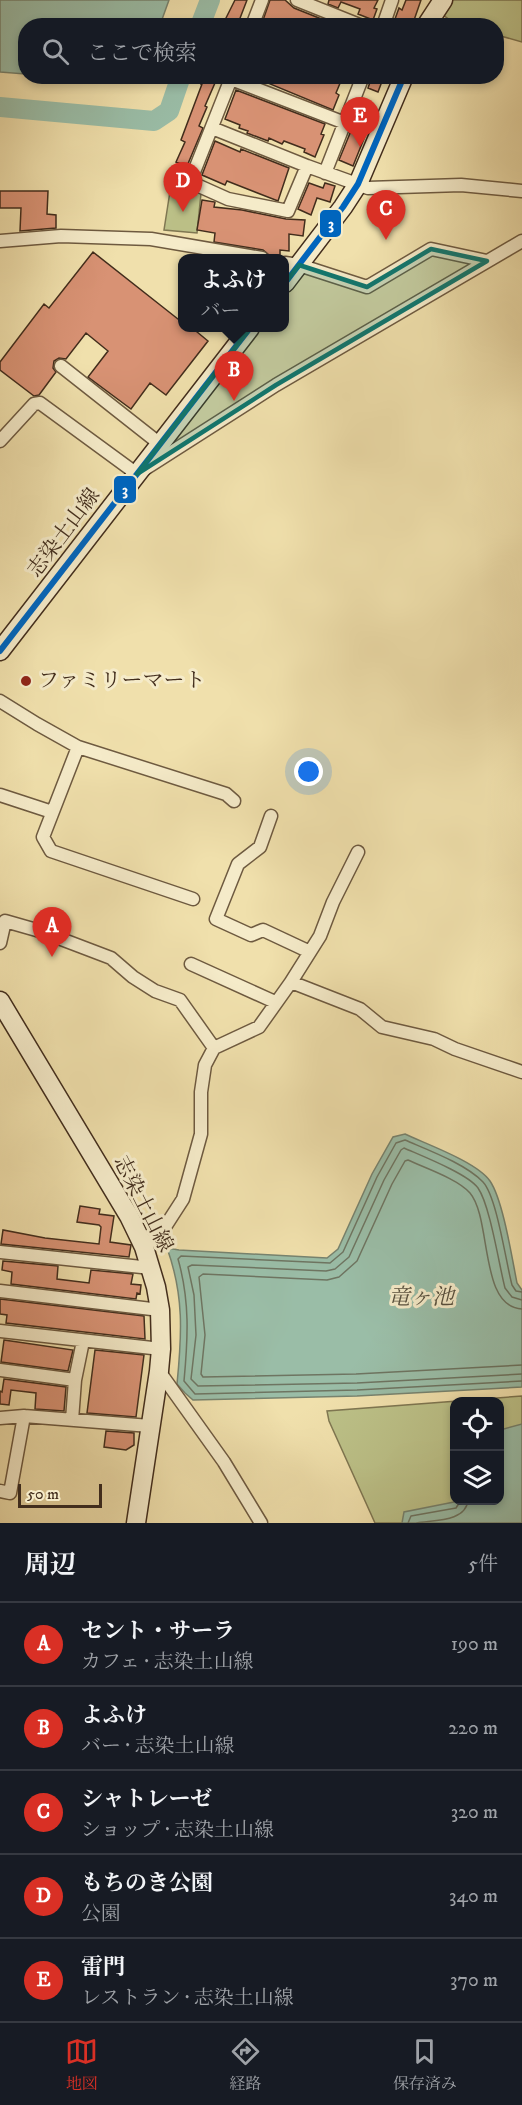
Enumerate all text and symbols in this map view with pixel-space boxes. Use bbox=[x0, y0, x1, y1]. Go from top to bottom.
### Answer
search box bbox=[18, 18, 504, 84]
icon: search bbox=[39, 35, 72, 68]
text: ここで検索 bbox=[87, 40, 197, 67]
pin: E bbox=[340, 98, 380, 147]
pin: D bbox=[164, 162, 202, 212]
pin: C bbox=[366, 190, 406, 240]
line badge: 3 bbox=[319, 209, 342, 238]
text: 3 bbox=[328, 214, 334, 234]
popup bbox=[178, 254, 289, 332]
text: よふけ bbox=[200, 267, 267, 294]
text: バー bbox=[200, 299, 240, 324]
pin: B bbox=[214, 352, 254, 401]
line badge: 3 bbox=[113, 475, 137, 504]
text: 3 bbox=[122, 480, 128, 500]
street label: 志染土山線 bbox=[22, 483, 106, 583]
place label: ファミリーマート bbox=[38, 668, 206, 694]
marker: ファミリーマート bbox=[19, 674, 33, 688]
your location bbox=[294, 757, 323, 786]
pin: A bbox=[32, 908, 72, 957]
street label: 志染土山線 bbox=[108, 1151, 178, 1257]
water label: 竜ヶ池 bbox=[388, 1284, 457, 1311]
map controls bbox=[450, 1397, 504, 1505]
button: locate bbox=[450, 1397, 504, 1451]
button: layers bbox=[450, 1451, 504, 1505]
scale bar bbox=[18, 1481, 102, 1508]
text: 50 m bbox=[27, 1484, 59, 1504]
text: 周辺 bbox=[24, 1549, 76, 1582]
text: 5件 bbox=[468, 1552, 498, 1577]
text: セント・サーラ bbox=[81, 1618, 235, 1645]
text: A bbox=[37, 1632, 50, 1657]
text: 190 m bbox=[451, 1632, 498, 1657]
text: カフェ · 志染土山線 bbox=[81, 1650, 253, 1675]
text: よふけ bbox=[81, 1702, 147, 1729]
text: B bbox=[37, 1716, 50, 1741]
text: 220 m bbox=[448, 1716, 498, 1741]
text: バー · 志染土山線 bbox=[81, 1734, 234, 1759]
text: シャトレーゼ bbox=[81, 1786, 212, 1813]
text: C bbox=[37, 1800, 50, 1825]
text: 320 m bbox=[451, 1800, 498, 1825]
text: ショップ · 志染土山線 bbox=[81, 1818, 274, 1843]
text: もちのき公園 bbox=[81, 1870, 213, 1897]
text: D bbox=[36, 1884, 51, 1909]
text: 340 m bbox=[449, 1884, 498, 1909]
text: 公園 bbox=[81, 1902, 121, 1927]
text: 雷門 bbox=[81, 1954, 125, 1981]
text: E bbox=[36, 1968, 51, 1993]
text: 370 m bbox=[450, 1968, 498, 1993]
text: レストラン · 志染土山線 bbox=[81, 1986, 294, 2011]
tab: 地図 bbox=[65, 2035, 98, 2094]
tab: 経路 bbox=[229, 2035, 262, 2094]
tab: 保存済み bbox=[393, 2035, 457, 2094]

